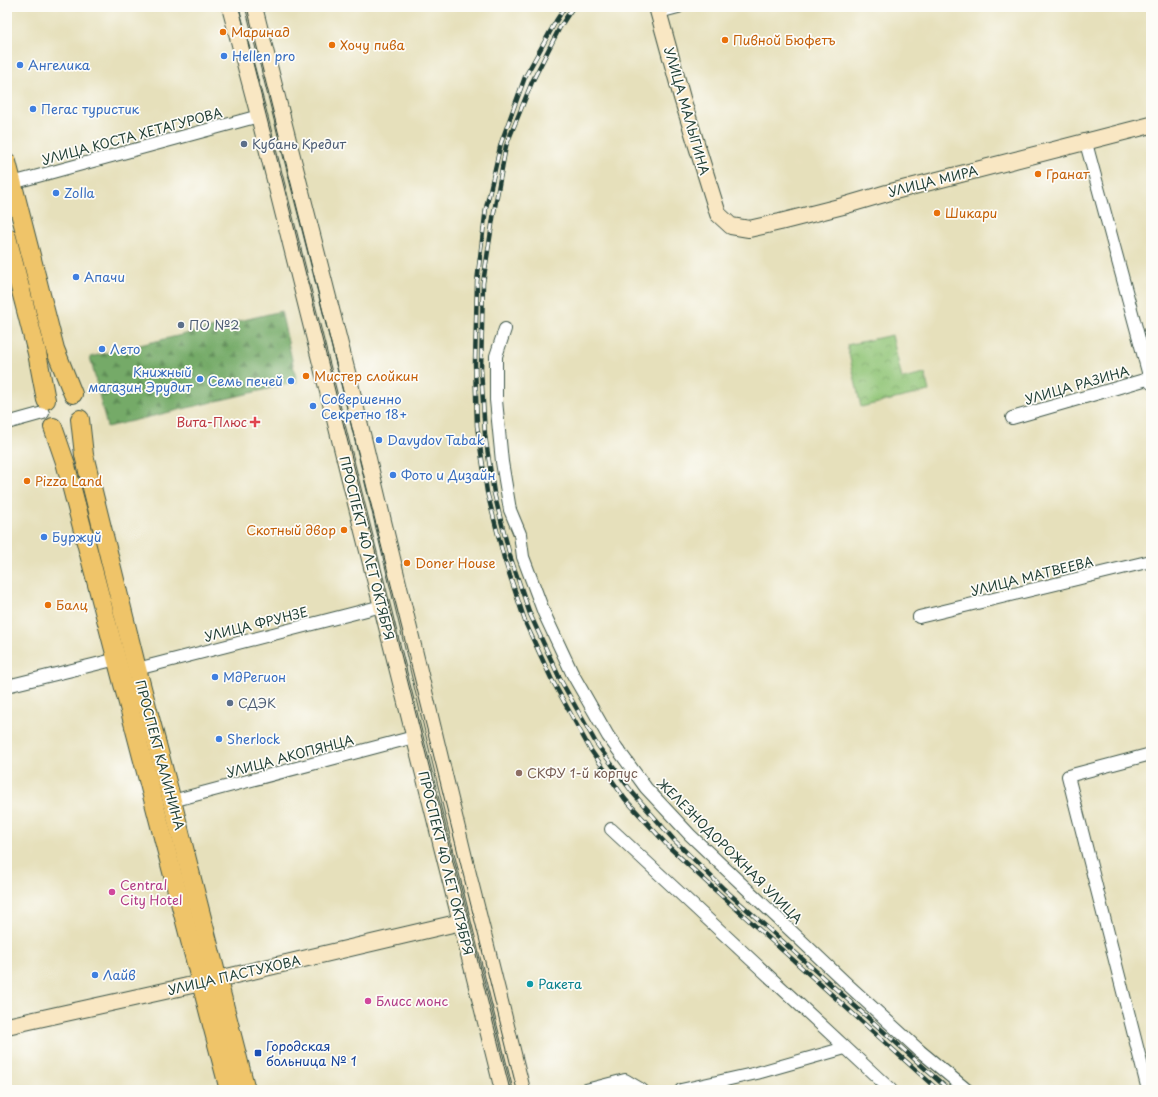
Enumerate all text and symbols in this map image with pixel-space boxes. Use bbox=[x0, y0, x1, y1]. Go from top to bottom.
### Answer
place label: Маринад bbox=[231, 22, 290, 41]
marker: Маринад bbox=[218, 27, 228, 37]
place label: Пивной Бюфетъ bbox=[733, 30, 836, 49]
place label: Хочу пива bbox=[340, 35, 406, 54]
marker: Пивной Бюфетъ bbox=[720, 35, 730, 45]
marker: Хочу пива bbox=[327, 40, 337, 50]
street label: УЛИЦА МАЛЫГИНА bbox=[660, 45, 715, 177]
place label: Hellen pro bbox=[232, 46, 295, 65]
marker: Hellen pro bbox=[219, 51, 229, 61]
place label: Ангелика bbox=[28, 55, 91, 74]
marker: Ангелика bbox=[15, 60, 25, 70]
place label: Пегас туристик bbox=[41, 99, 140, 118]
street label: УЛИЦА КОСТА ХЕТАГУРОВА bbox=[40, 102, 224, 169]
marker: Пегас туристик bbox=[28, 104, 38, 114]
place label: Кубань Кредит bbox=[252, 134, 347, 153]
marker: Кубань Кредит bbox=[239, 139, 249, 149]
street label: УЛИЦА МИРА bbox=[886, 160, 980, 201]
place label: Гранат bbox=[1046, 164, 1090, 183]
marker: Гранат bbox=[1033, 169, 1043, 179]
place label: Zolla bbox=[64, 183, 95, 202]
marker: Zolla bbox=[51, 188, 61, 198]
place label: Шикари bbox=[945, 203, 997, 222]
marker: Шикари bbox=[932, 208, 942, 218]
place label: Апачи bbox=[84, 267, 125, 286]
marker: Апачи bbox=[71, 272, 81, 282]
place label: ПО №2 bbox=[189, 315, 240, 334]
marker: ПО №2 bbox=[176, 320, 186, 330]
place label: Лето bbox=[110, 339, 140, 358]
marker: Лето bbox=[97, 344, 107, 354]
street label: УЛИЦА РАЗИНА bbox=[1022, 361, 1131, 408]
place label: Книжный магазин Эрудит bbox=[88, 362, 193, 396]
place label: Мистер слойкин bbox=[314, 366, 419, 385]
place label: Семь печей bbox=[208, 371, 283, 390]
marker: Мистер слойкин bbox=[301, 371, 311, 381]
marker: Книжный магазин Эрудит bbox=[195, 374, 205, 384]
marker: Семь печей bbox=[286, 376, 296, 386]
place label: Совершенно Секретно 18+ bbox=[321, 389, 407, 423]
marker: Совершенно Секретно 18+ bbox=[308, 401, 318, 411]
place label: Вита-Плюс bbox=[176, 412, 247, 431]
marker: Вита-Плюс bbox=[250, 417, 260, 427]
place label: Davydov Tabak bbox=[387, 430, 485, 449]
marker: Davydov Tabak bbox=[374, 435, 384, 445]
street label: ПРОСПЕКТ 40 ЛЕТ ОКТЯБРЯ bbox=[335, 454, 400, 642]
place label: Фото и Дизайн bbox=[401, 465, 496, 484]
marker: Фото и Дизайн bbox=[388, 470, 398, 480]
place label: Pizza Land bbox=[35, 471, 103, 490]
marker: Pizza Land bbox=[22, 476, 32, 486]
place label: Скотный двор bbox=[246, 520, 336, 539]
marker: Скотный двор bbox=[339, 525, 349, 535]
place label: Буржуй bbox=[52, 527, 102, 546]
marker: Буржуй bbox=[39, 532, 49, 542]
street label: УЛИЦА МАТВЕЕВА bbox=[969, 551, 1095, 600]
place label: Doner House bbox=[415, 553, 496, 572]
marker: Doner House bbox=[402, 558, 412, 568]
place label: Балц bbox=[56, 595, 88, 614]
marker: Балц bbox=[43, 600, 53, 610]
street label: УЛИЦА ФРУНЗЕ bbox=[202, 601, 310, 646]
place label: МдРегион bbox=[223, 667, 286, 686]
marker: МдРегион bbox=[210, 672, 220, 682]
street label: ПРОСПЕКТ КАЛИНИНА bbox=[131, 678, 190, 832]
place label: СДЭК bbox=[238, 693, 276, 712]
marker: СДЭК bbox=[225, 698, 235, 708]
street label: УЛИЦА АКОПЯНЦА bbox=[224, 729, 356, 782]
place label: Sherlock bbox=[227, 729, 281, 748]
marker: Sherlock bbox=[214, 734, 224, 744]
place label: СКФУ 1-й корпус bbox=[527, 763, 638, 782]
marker: СКФУ 1-й корпус bbox=[514, 768, 524, 778]
street label: ПРОСПЕКТ 40 ЛЕТ ОКТЯБРЯ bbox=[414, 769, 479, 957]
street label: ЖЕЛЕЗНОДОРОЖНАЯ УЛИЦА bbox=[653, 774, 807, 928]
place label: Central City Hotel bbox=[120, 875, 182, 909]
marker: Central City Hotel bbox=[107, 887, 117, 897]
street label: УЛИЦА ПАСТУХОВА bbox=[166, 950, 302, 999]
place label: Лайв bbox=[103, 965, 136, 984]
marker: Лайв bbox=[90, 970, 100, 980]
place label: Ракета bbox=[538, 974, 582, 993]
marker: Ракета bbox=[525, 979, 535, 989]
place label: Блисс монс bbox=[376, 991, 448, 1010]
marker: Блисс монс bbox=[363, 996, 373, 1006]
place label: Городская больница № 1 bbox=[266, 1036, 357, 1070]
marker: Городская больница № 1 bbox=[253, 1048, 263, 1058]

